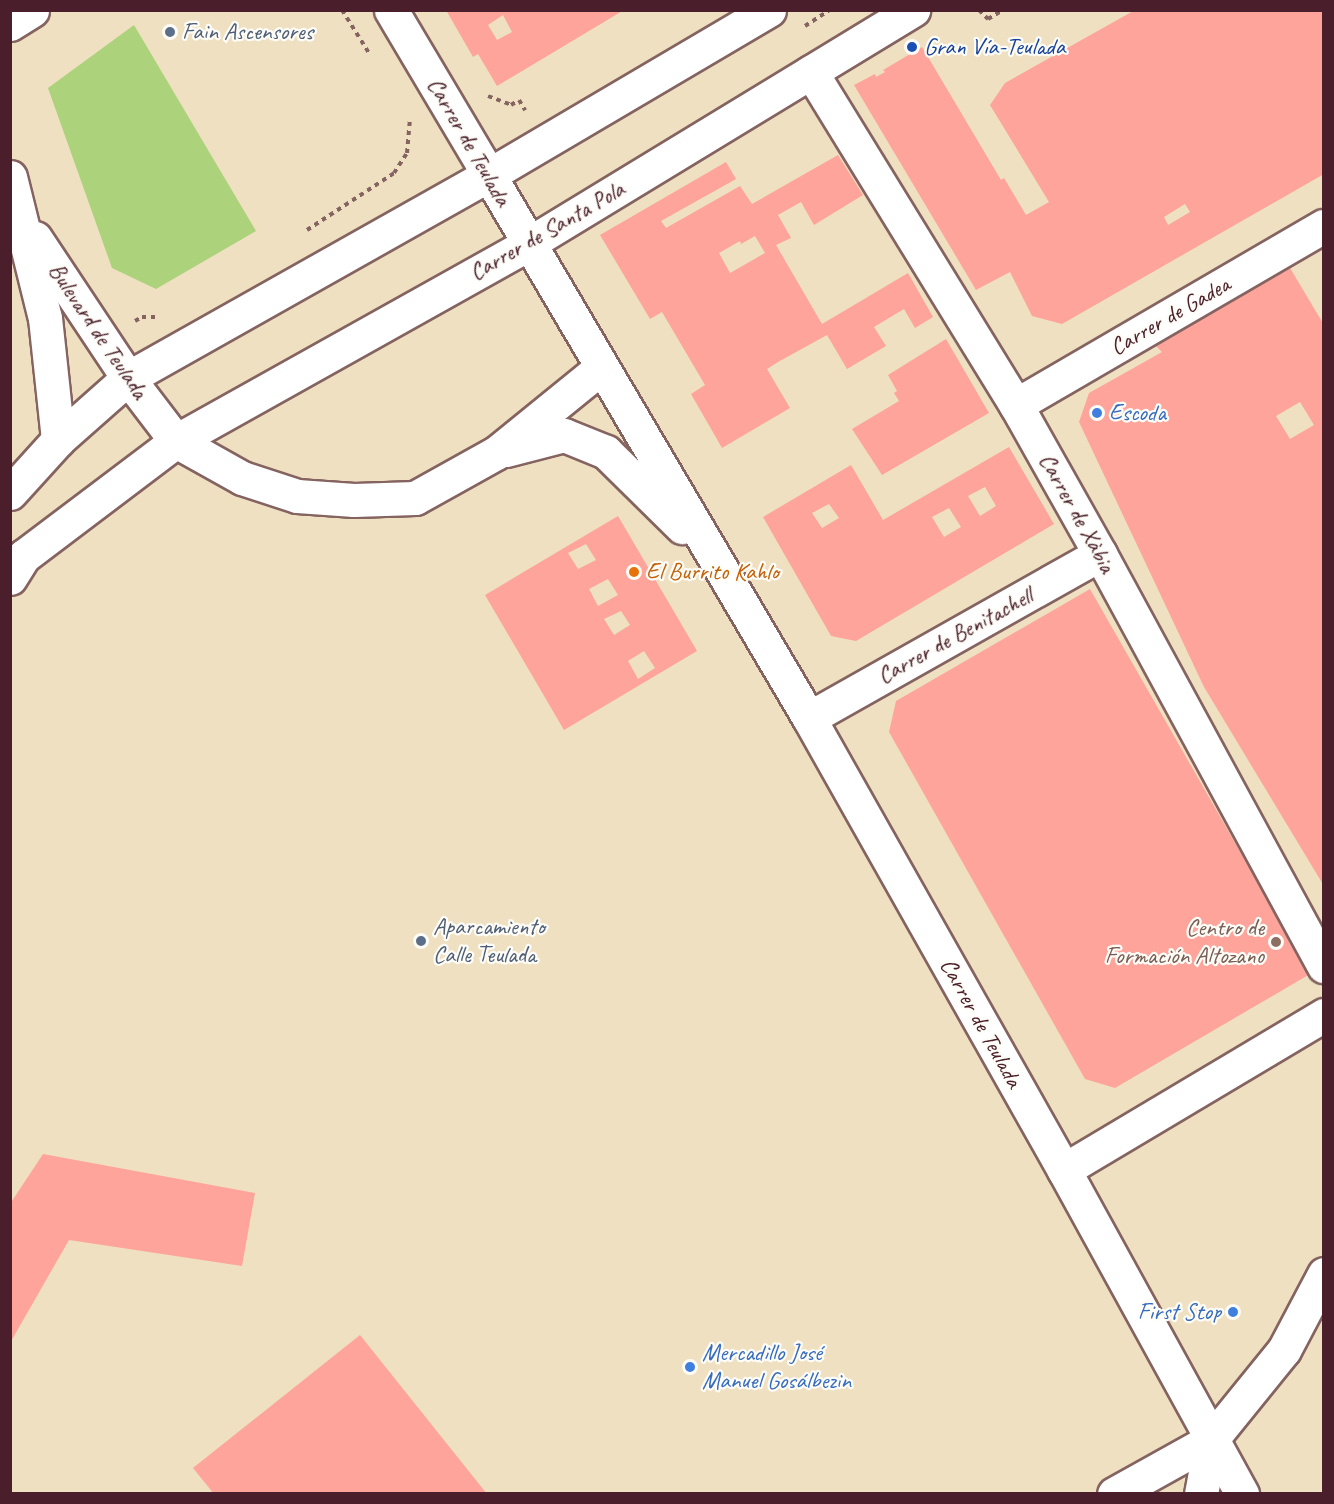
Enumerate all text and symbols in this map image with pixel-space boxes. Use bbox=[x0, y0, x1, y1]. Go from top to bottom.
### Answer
place label: Fain Ascensores bbox=[182, 18, 312, 46]
marker: Fain Ascensores bbox=[163, 25, 177, 39]
place label: Gran Vía-Teulada bbox=[924, 33, 1065, 61]
marker: Gran Vía-Teulada bbox=[905, 40, 919, 54]
street label: Carrer de Teulada bbox=[421, 73, 517, 211]
street label: Carrer de Santa Pola bbox=[465, 175, 629, 287]
street label: Bulevard de Teulada bbox=[42, 258, 154, 404]
street label: Carrer de Gadea bbox=[1105, 270, 1235, 362]
place label: Escoda bbox=[1109, 399, 1166, 427]
marker: Escoda bbox=[1090, 406, 1104, 420]
street label: Carrer de Xàbia bbox=[1032, 448, 1122, 578]
place label: El Burrito Kahlo bbox=[646, 558, 779, 586]
marker: El Burrito Kahlo bbox=[627, 565, 641, 579]
street label: Carrer de Benitachell bbox=[872, 581, 1038, 691]
place label: Aparcamiento Calle Teulada bbox=[433, 913, 545, 969]
place label: Centro de Formación Altozano bbox=[1105, 914, 1264, 970]
marker: Aparcamiento Calle Teulada bbox=[414, 934, 428, 948]
marker: Centro de Formación Altozano bbox=[1269, 935, 1283, 949]
street label: Carrer de Teulada bbox=[934, 953, 1028, 1093]
place label: First Stop bbox=[1137, 1298, 1221, 1326]
marker: First Stop bbox=[1226, 1305, 1240, 1319]
place label: Mercadillo José Manuel Gosálbezin bbox=[702, 1339, 851, 1395]
marker: Mercadillo José Manuel Gosálbezin bbox=[683, 1360, 697, 1374]

